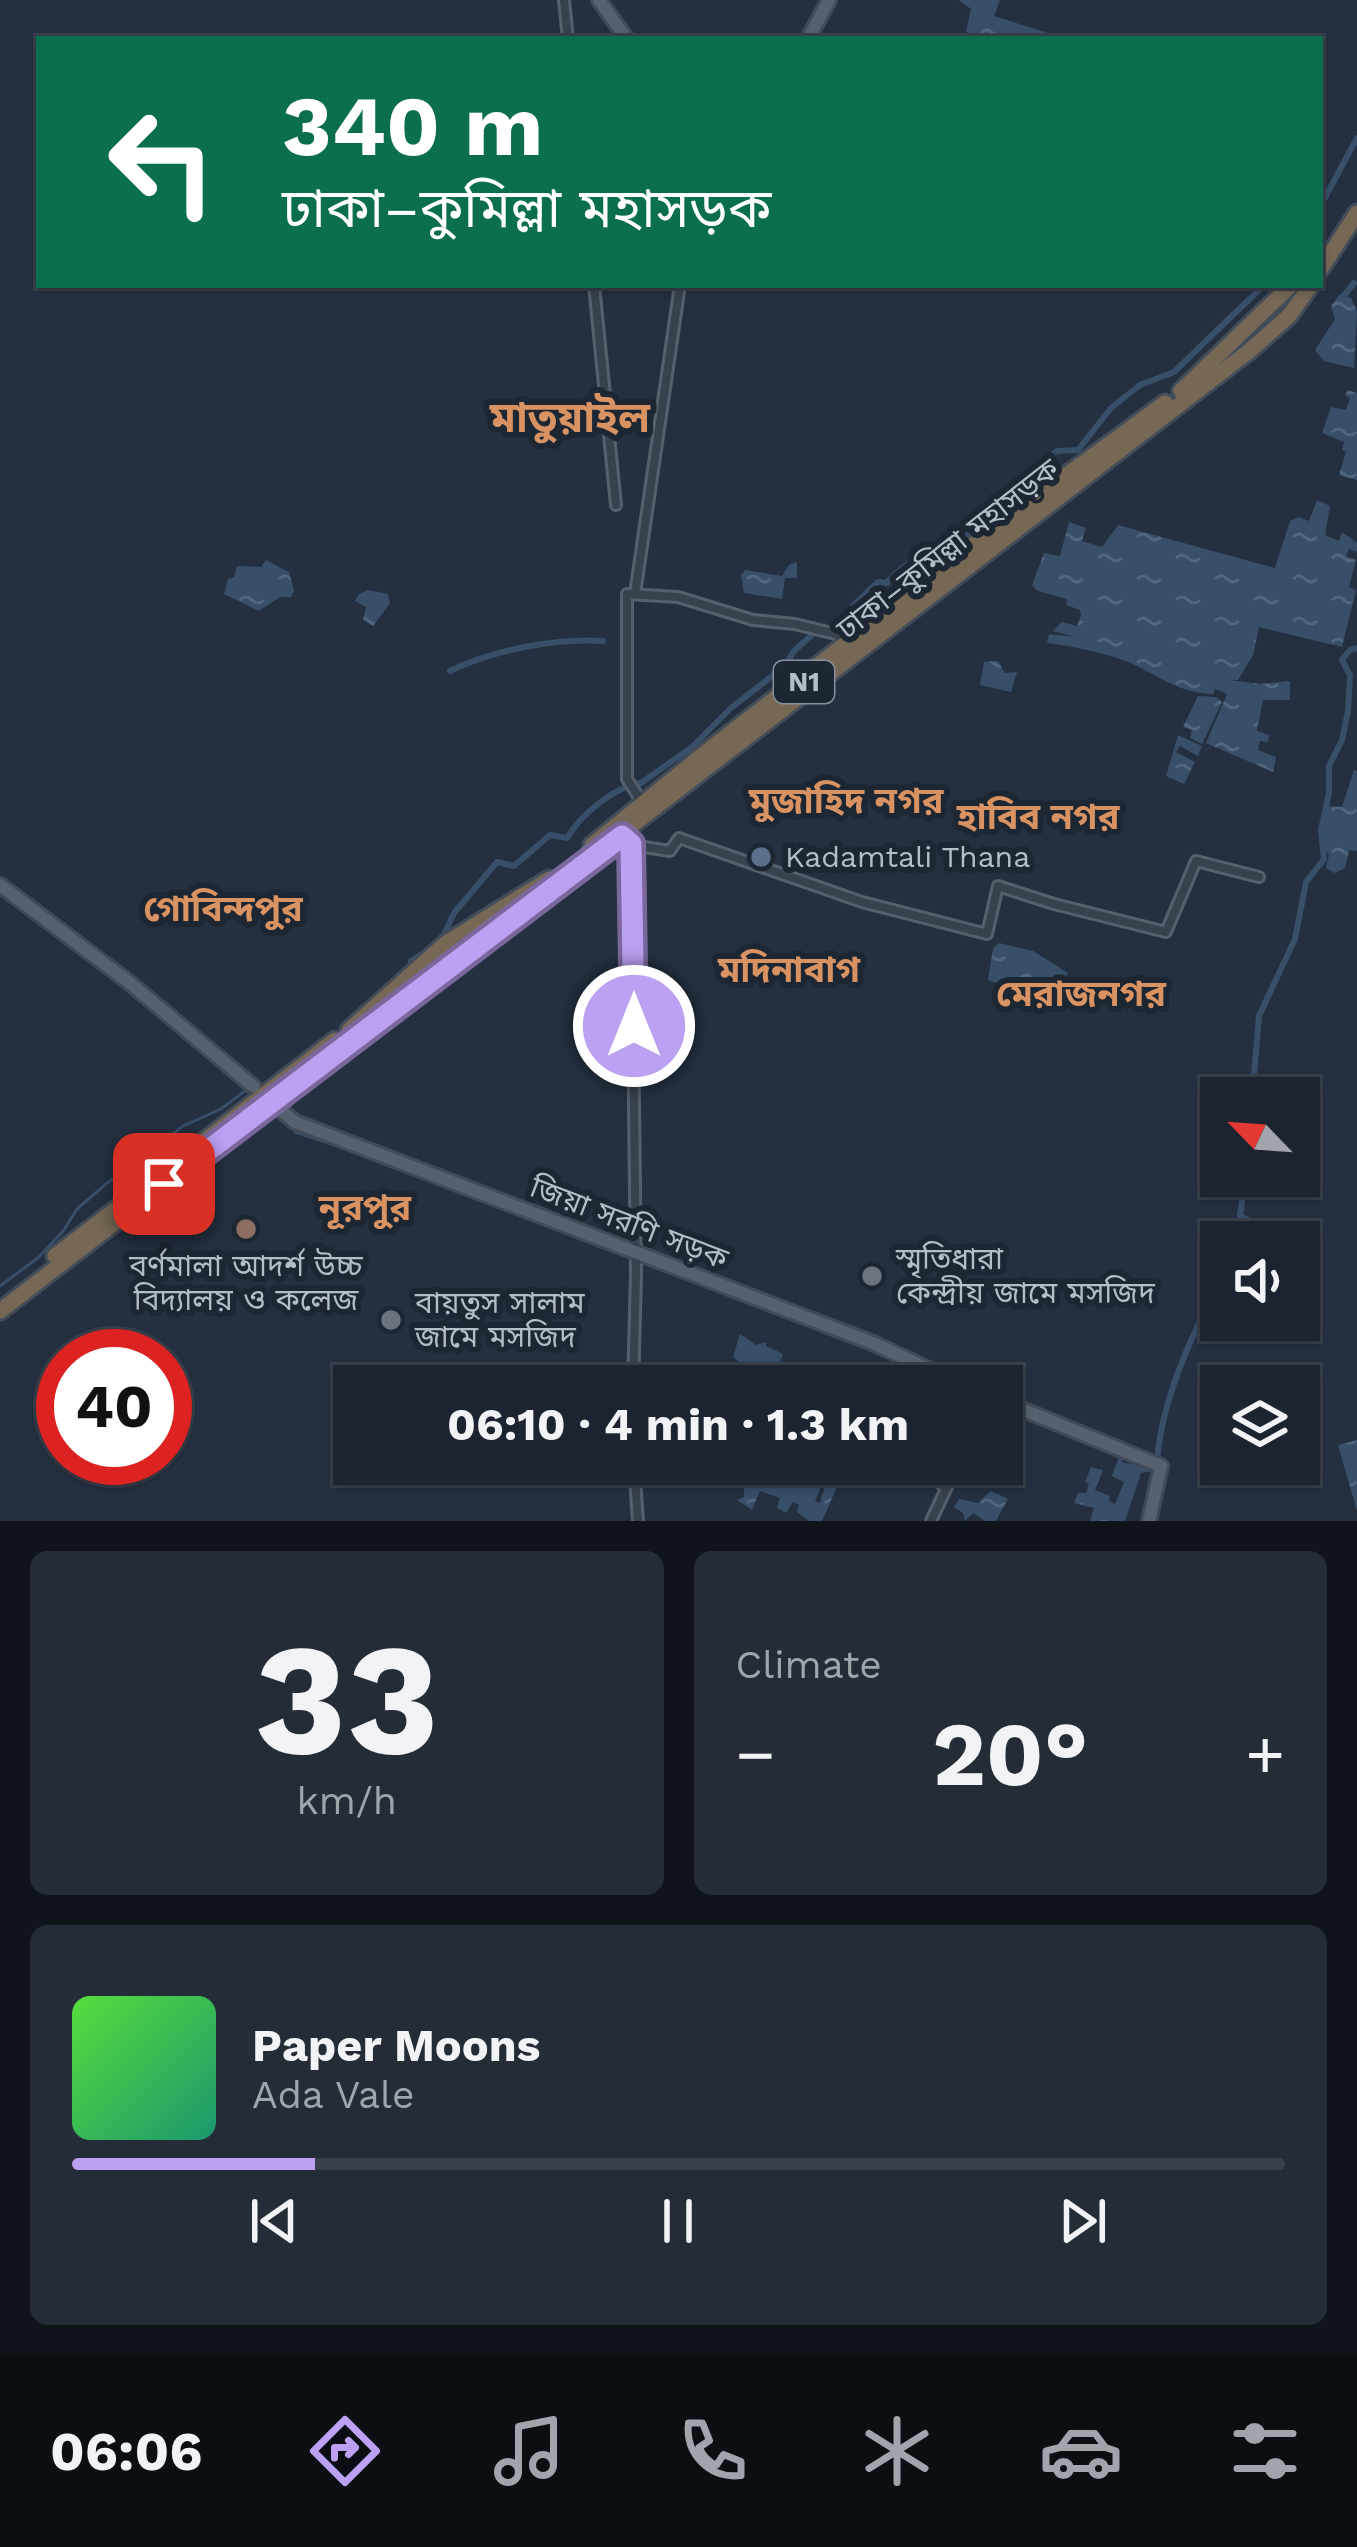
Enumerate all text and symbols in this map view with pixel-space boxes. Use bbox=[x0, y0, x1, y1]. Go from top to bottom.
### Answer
text: 340 m bbox=[282, 77, 543, 175]
icon: left bbox=[84, 84, 240, 240]
text: ঢাকা–কুমিল্লা মহাসড়ক bbox=[282, 177, 771, 240]
district label: মাতুয়াইল bbox=[489, 393, 651, 444]
street label: ঢাকা–কুমিল্লা মহাসড়ক bbox=[829, 451, 1066, 647]
road number: N1 bbox=[774, 661, 834, 703]
district label: মুজাহিদ নগর bbox=[748, 780, 945, 823]
district label: হাবিব নগর bbox=[956, 796, 1121, 838]
place label: Kadamtali Thana bbox=[785, 839, 1030, 874]
marker: Kadamtali Thana bbox=[748, 844, 774, 870]
district label: গোবিন্দপুর bbox=[143, 888, 304, 931]
district label: মদিনাবাগ bbox=[717, 949, 861, 991]
position arrow bbox=[571, 963, 697, 1089]
district label: মেরাজনগর bbox=[996, 973, 1167, 1015]
north arrow bbox=[1200, 1077, 1320, 1197]
map controls bbox=[1200, 1077, 1320, 1485]
pin bbox=[113, 1133, 215, 1235]
icon: arrive bbox=[131, 1151, 197, 1217]
street label: জিয়া সরণি সড়ক bbox=[525, 1168, 733, 1277]
district label: নূরপুর bbox=[318, 1187, 413, 1230]
marker: বর্ণমালা আদর্শ উচ্চ বিদ্যালয় ও কলেজ bbox=[233, 1216, 259, 1242]
button: sound bbox=[1200, 1221, 1320, 1341]
place label: স্মৃতিধারা কেন্দ্রীয় জামে মসজিদ bbox=[895, 1241, 1155, 1310]
place label: বর্ণমালা আদর্শ উচ্চ বিদ্যালয় ও কলেজ bbox=[128, 1247, 364, 1317]
marker: স্মৃতিধারা কেন্দ্রীয় জামে মসজিদ bbox=[859, 1263, 885, 1289]
place label: বায়তুস সালাম জামে মসজিদ bbox=[414, 1285, 585, 1354]
marker: বায়তুস সালাম জামে মসজিদ bbox=[378, 1307, 404, 1333]
speed limit sign: 40 bbox=[36, 1329, 192, 1485]
button: layers bbox=[1200, 1365, 1320, 1485]
text: 06:10 · 4 min · 1.3 km bbox=[447, 1398, 909, 1451]
text: 33 bbox=[254, 1608, 439, 1791]
text: Climate bbox=[736, 1642, 882, 1687]
text: 20° bbox=[932, 1701, 1088, 1807]
text: − bbox=[736, 1716, 775, 1793]
text: + bbox=[1245, 1716, 1285, 1793]
text: km/h bbox=[297, 1778, 397, 1823]
text: Paper Moons bbox=[252, 2019, 541, 2072]
text: Ada Vale bbox=[252, 2072, 414, 2117]
icon: previous bbox=[241, 2188, 307, 2254]
icon: pause bbox=[645, 2188, 711, 2254]
icon: next bbox=[1050, 2188, 1116, 2254]
icon: directions bbox=[303, 2409, 387, 2493]
icon: music bbox=[487, 2409, 571, 2493]
icon: phone bbox=[671, 2409, 755, 2493]
icon: climate bbox=[855, 2409, 939, 2493]
icon: car bbox=[1039, 2409, 1123, 2493]
icon: filters bbox=[1223, 2409, 1307, 2493]
text: 06:06 bbox=[50, 2420, 202, 2483]

